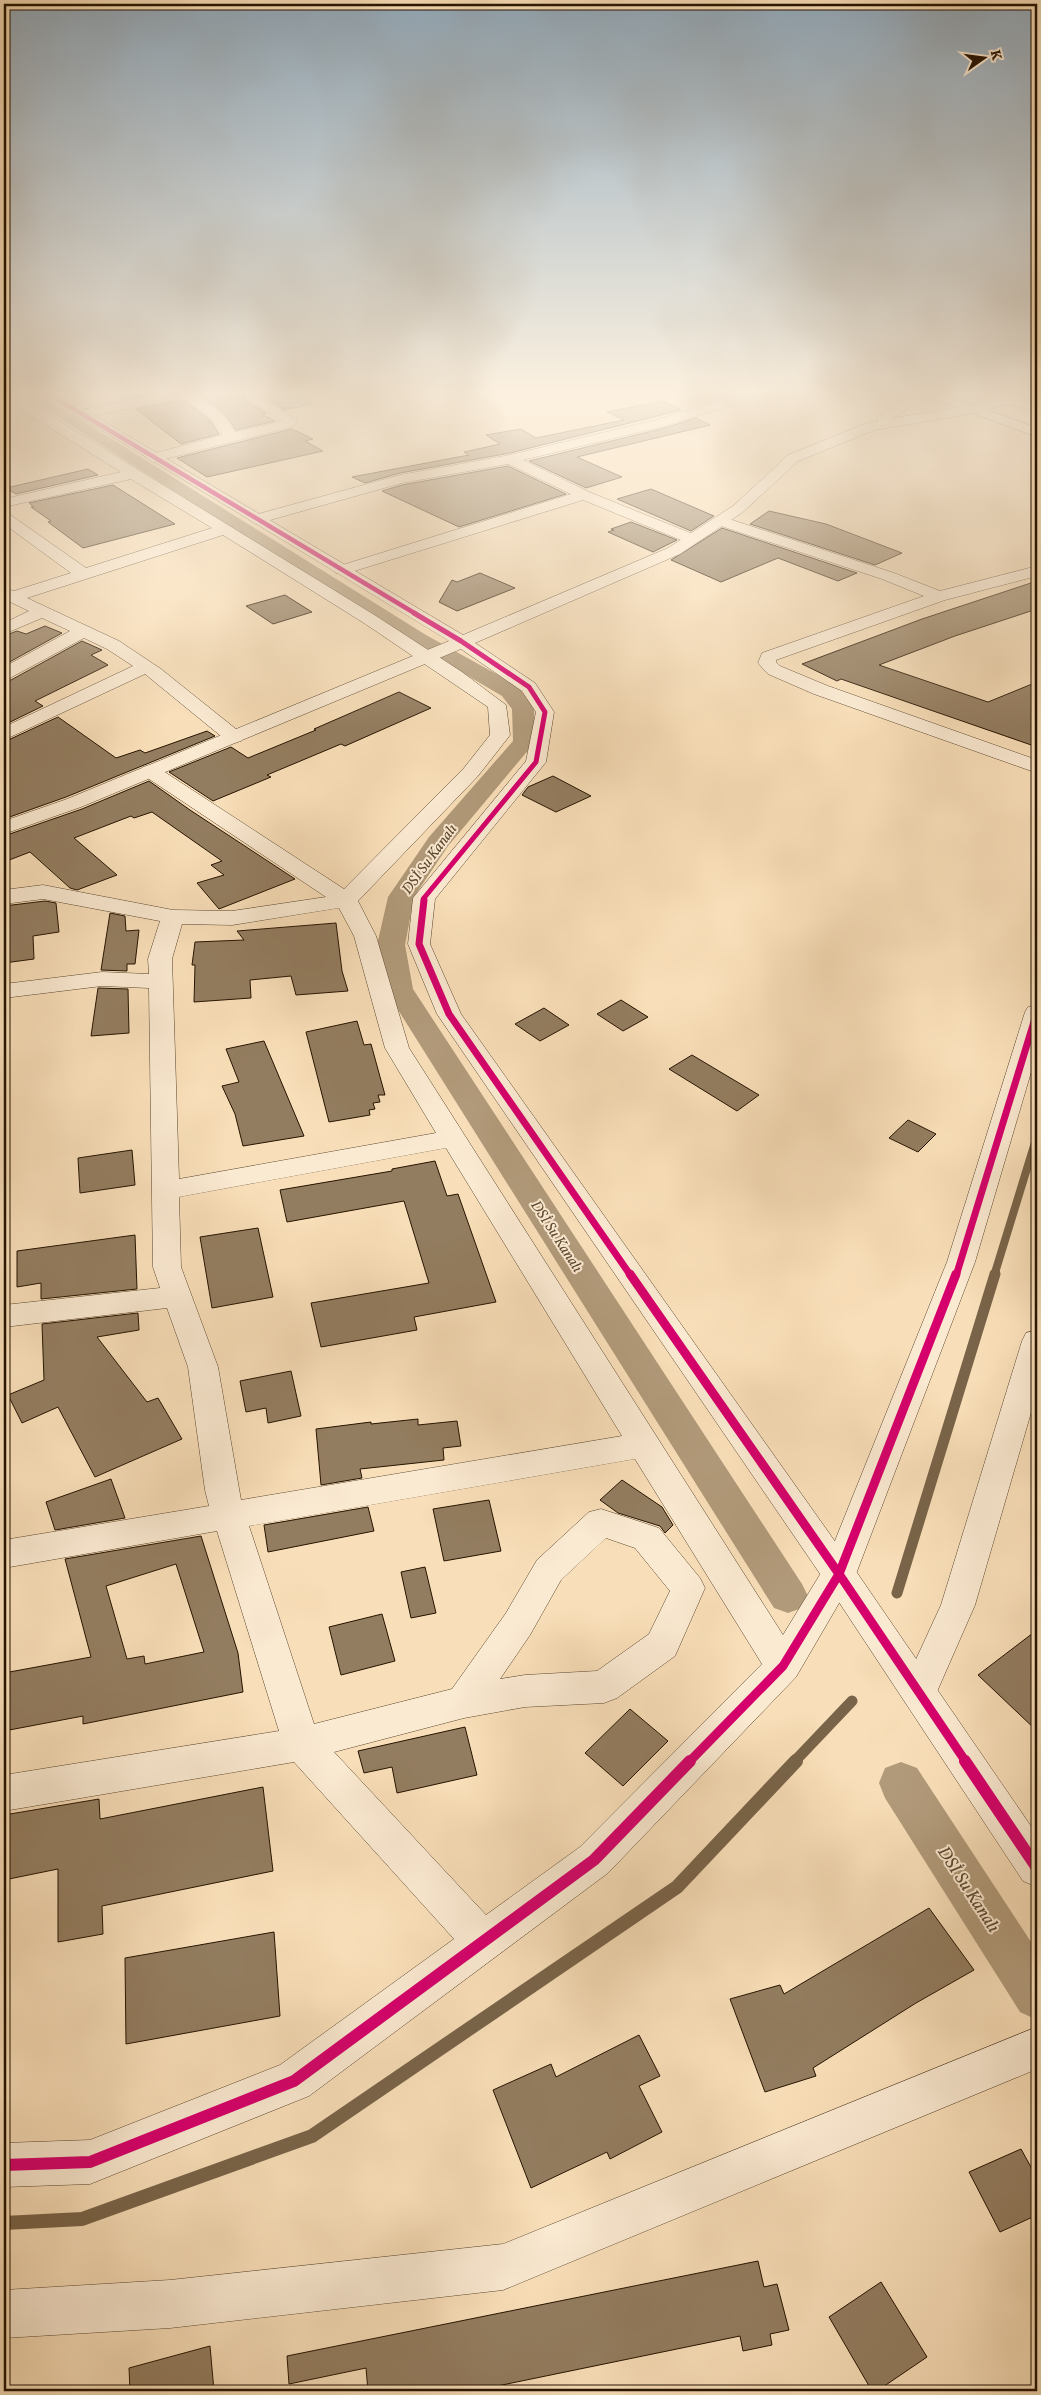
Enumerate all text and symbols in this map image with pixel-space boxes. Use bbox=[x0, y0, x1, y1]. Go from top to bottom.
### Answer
north arrow bbox=[958, 32, 1008, 82]
text: K bbox=[985, 48, 1006, 62]
water label: DSİ Su Kanalı bbox=[398, 820, 463, 899]
water label: DSİ Su Kanalı bbox=[525, 1197, 587, 1277]
water label: DSİ Su Kanalı bbox=[930, 1842, 1005, 1938]

